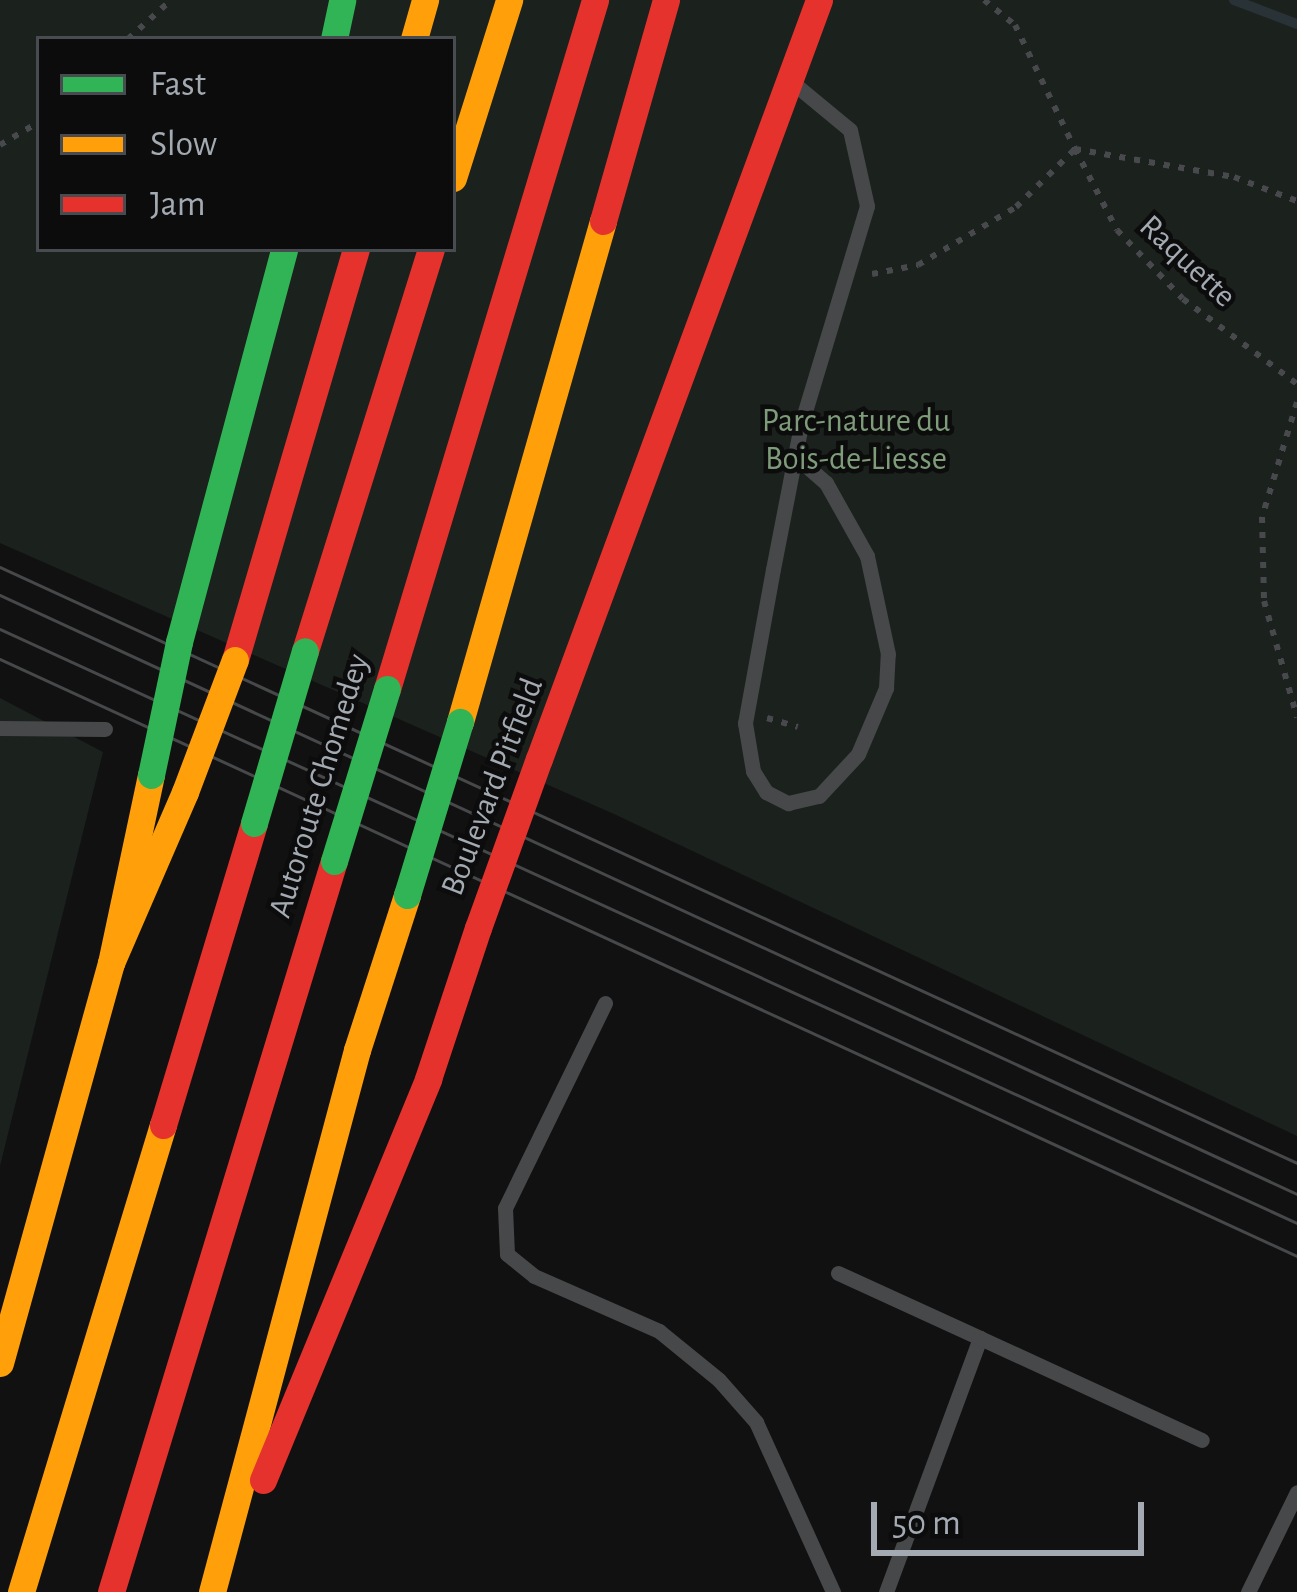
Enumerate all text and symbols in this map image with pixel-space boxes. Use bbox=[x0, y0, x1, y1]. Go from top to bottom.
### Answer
legend bbox=[36, 36, 456, 252]
text: Fast bbox=[150, 66, 206, 102]
text: Slow bbox=[150, 126, 217, 162]
text: Jam bbox=[150, 186, 206, 222]
street label: Raquette bbox=[1131, 207, 1243, 317]
park label: Parc-nature du Bois-de-Liesse bbox=[762, 402, 950, 480]
street label: Autoroute Chomedey bbox=[261, 649, 379, 923]
street label: Boulevard Pitfield bbox=[433, 673, 553, 901]
scale bar bbox=[877, 1478, 1150, 1552]
text: 50 m bbox=[892, 1505, 961, 1541]

